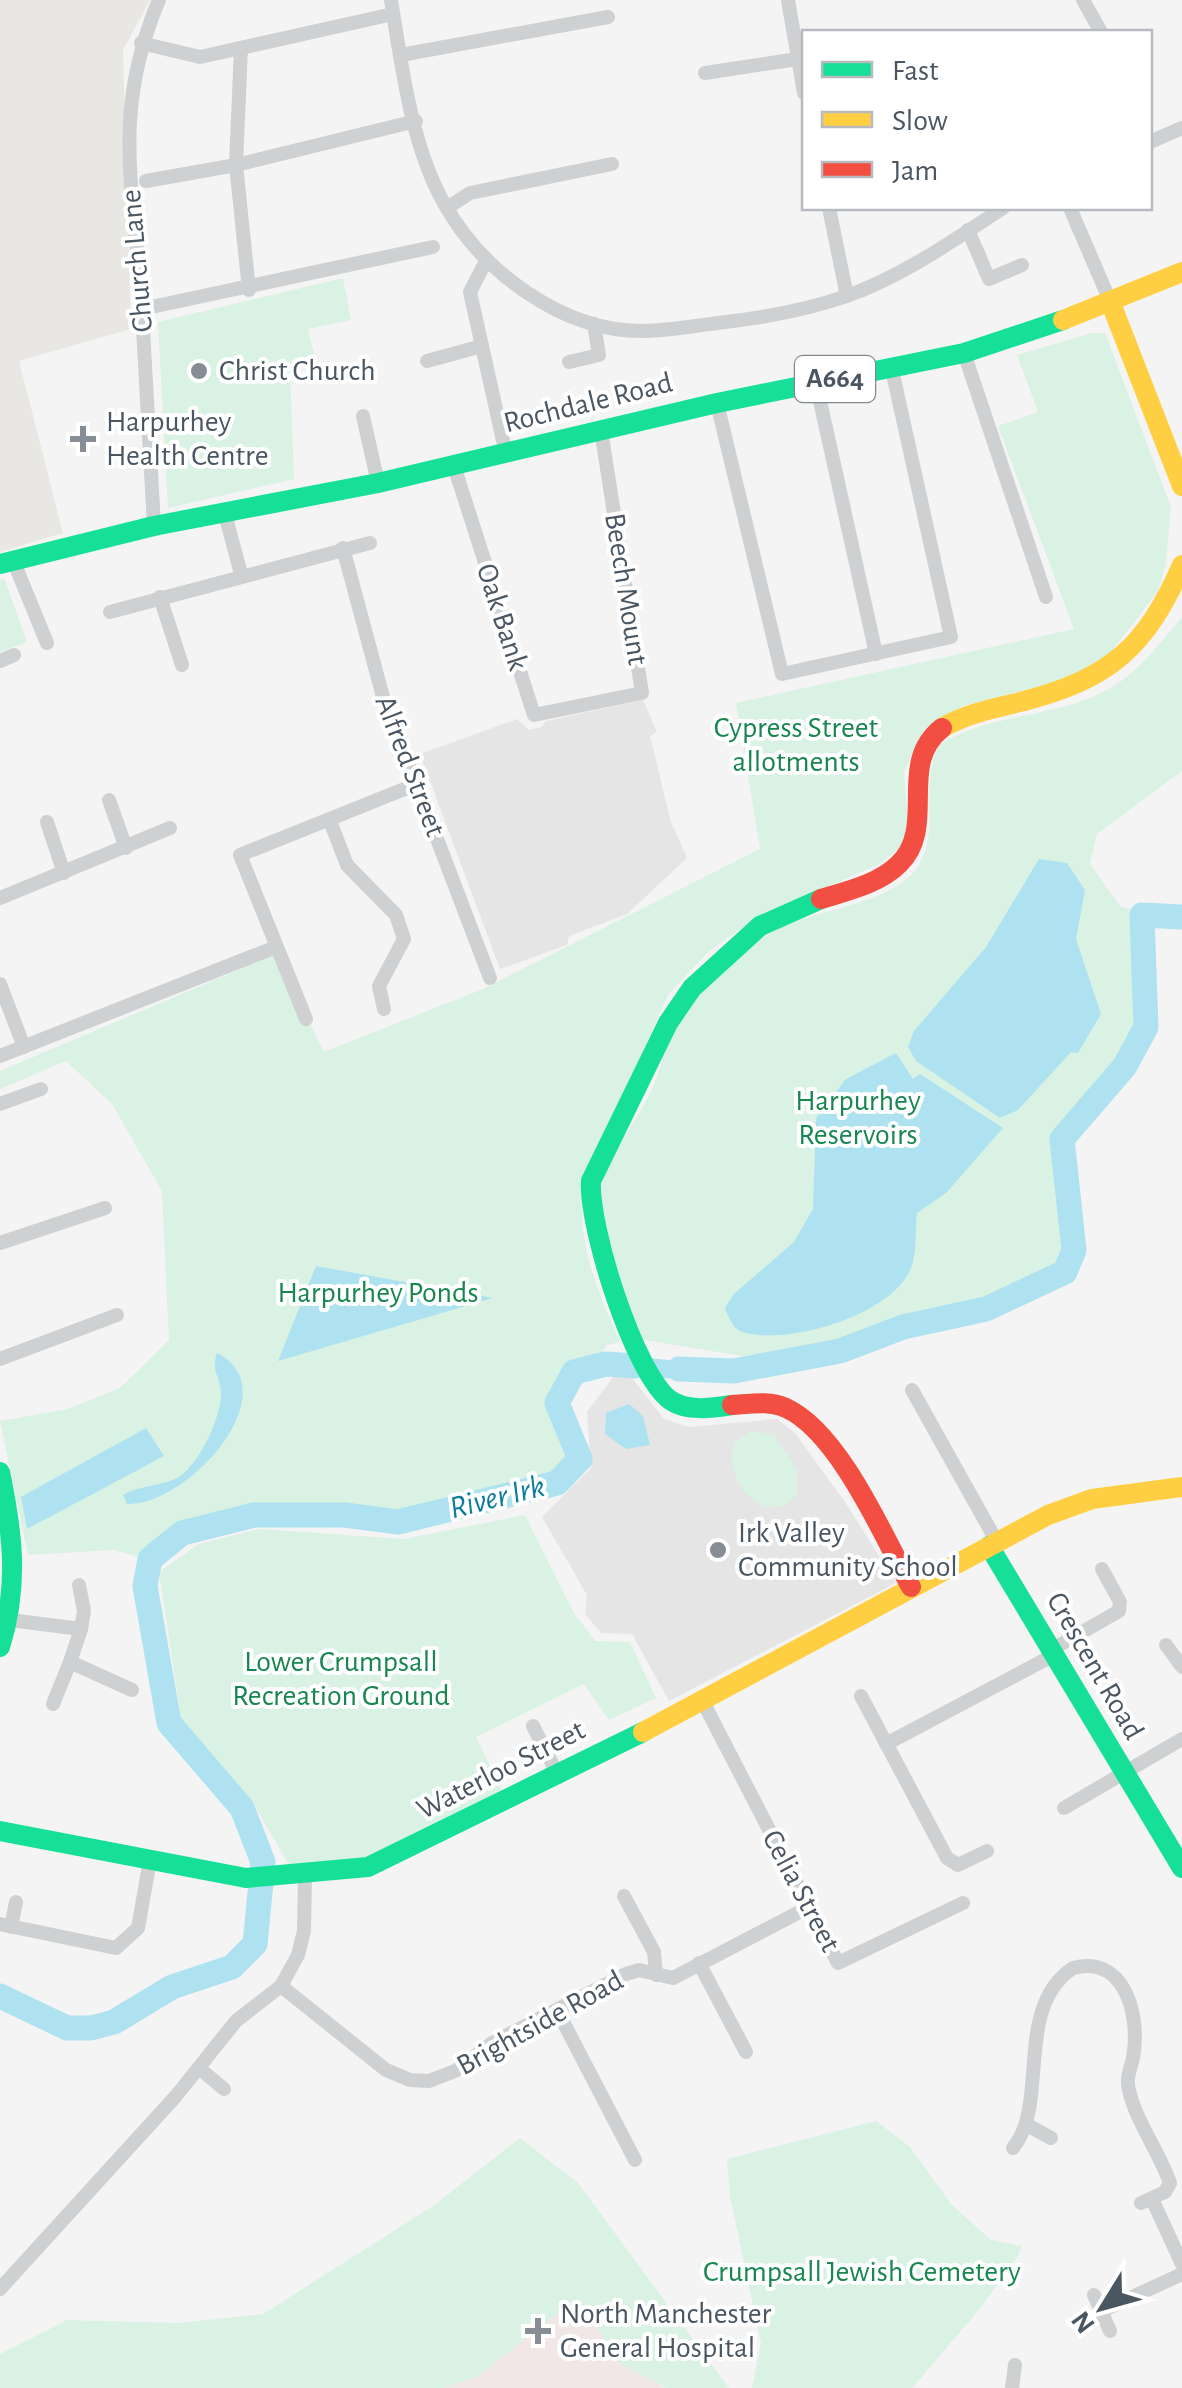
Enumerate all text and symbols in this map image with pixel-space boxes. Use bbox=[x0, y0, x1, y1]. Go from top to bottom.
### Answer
legend bbox=[802, 30, 1152, 210]
text: Fast bbox=[892, 56, 939, 86]
text: Slow bbox=[892, 106, 948, 136]
text: Jam bbox=[892, 156, 938, 186]
street label: Church Lane bbox=[116, 188, 158, 334]
place label: Christ Church bbox=[219, 356, 375, 386]
road number: A664 bbox=[795, 356, 875, 402]
marker: Christ Church bbox=[188, 360, 210, 382]
street label: Rochdale Road bbox=[501, 368, 675, 438]
place label: Harpurhey Health Centre bbox=[106, 407, 269, 471]
marker: Harpurhey Health Centre bbox=[70, 426, 96, 452]
street label: Beech Mount bbox=[599, 511, 653, 668]
street label: Oak Bank bbox=[471, 560, 533, 674]
street label: Alfred Street bbox=[369, 691, 451, 841]
park label: Cypress Street allotments bbox=[714, 713, 879, 777]
park label: Harpurhey Reservoirs bbox=[795, 1086, 921, 1150]
park label: Harpurhey Ponds bbox=[277, 1278, 479, 1308]
water label: River Irk bbox=[446, 1470, 548, 1524]
place label: Irk Valley Community School bbox=[738, 1518, 958, 1582]
marker: Irk Valley Community School bbox=[707, 1539, 729, 1561]
street label: Crescent Road bbox=[1041, 1587, 1149, 1745]
park label: Lower Crumpsall Recreation Ground bbox=[232, 1647, 450, 1711]
street label: Waterloo Street bbox=[412, 1715, 590, 1825]
street label: Celia Street bbox=[757, 1825, 846, 1957]
street label: Brightside Road bbox=[452, 1965, 628, 2081]
park label: Crumpsall Jewish Cemetery bbox=[703, 2257, 1021, 2287]
north arrow bbox=[1052, 2258, 1152, 2358]
place label: North Manchester General Hospital bbox=[560, 2299, 772, 2363]
text: N bbox=[1067, 2306, 1101, 2338]
marker: North Manchester General Hospital bbox=[525, 2318, 551, 2344]

